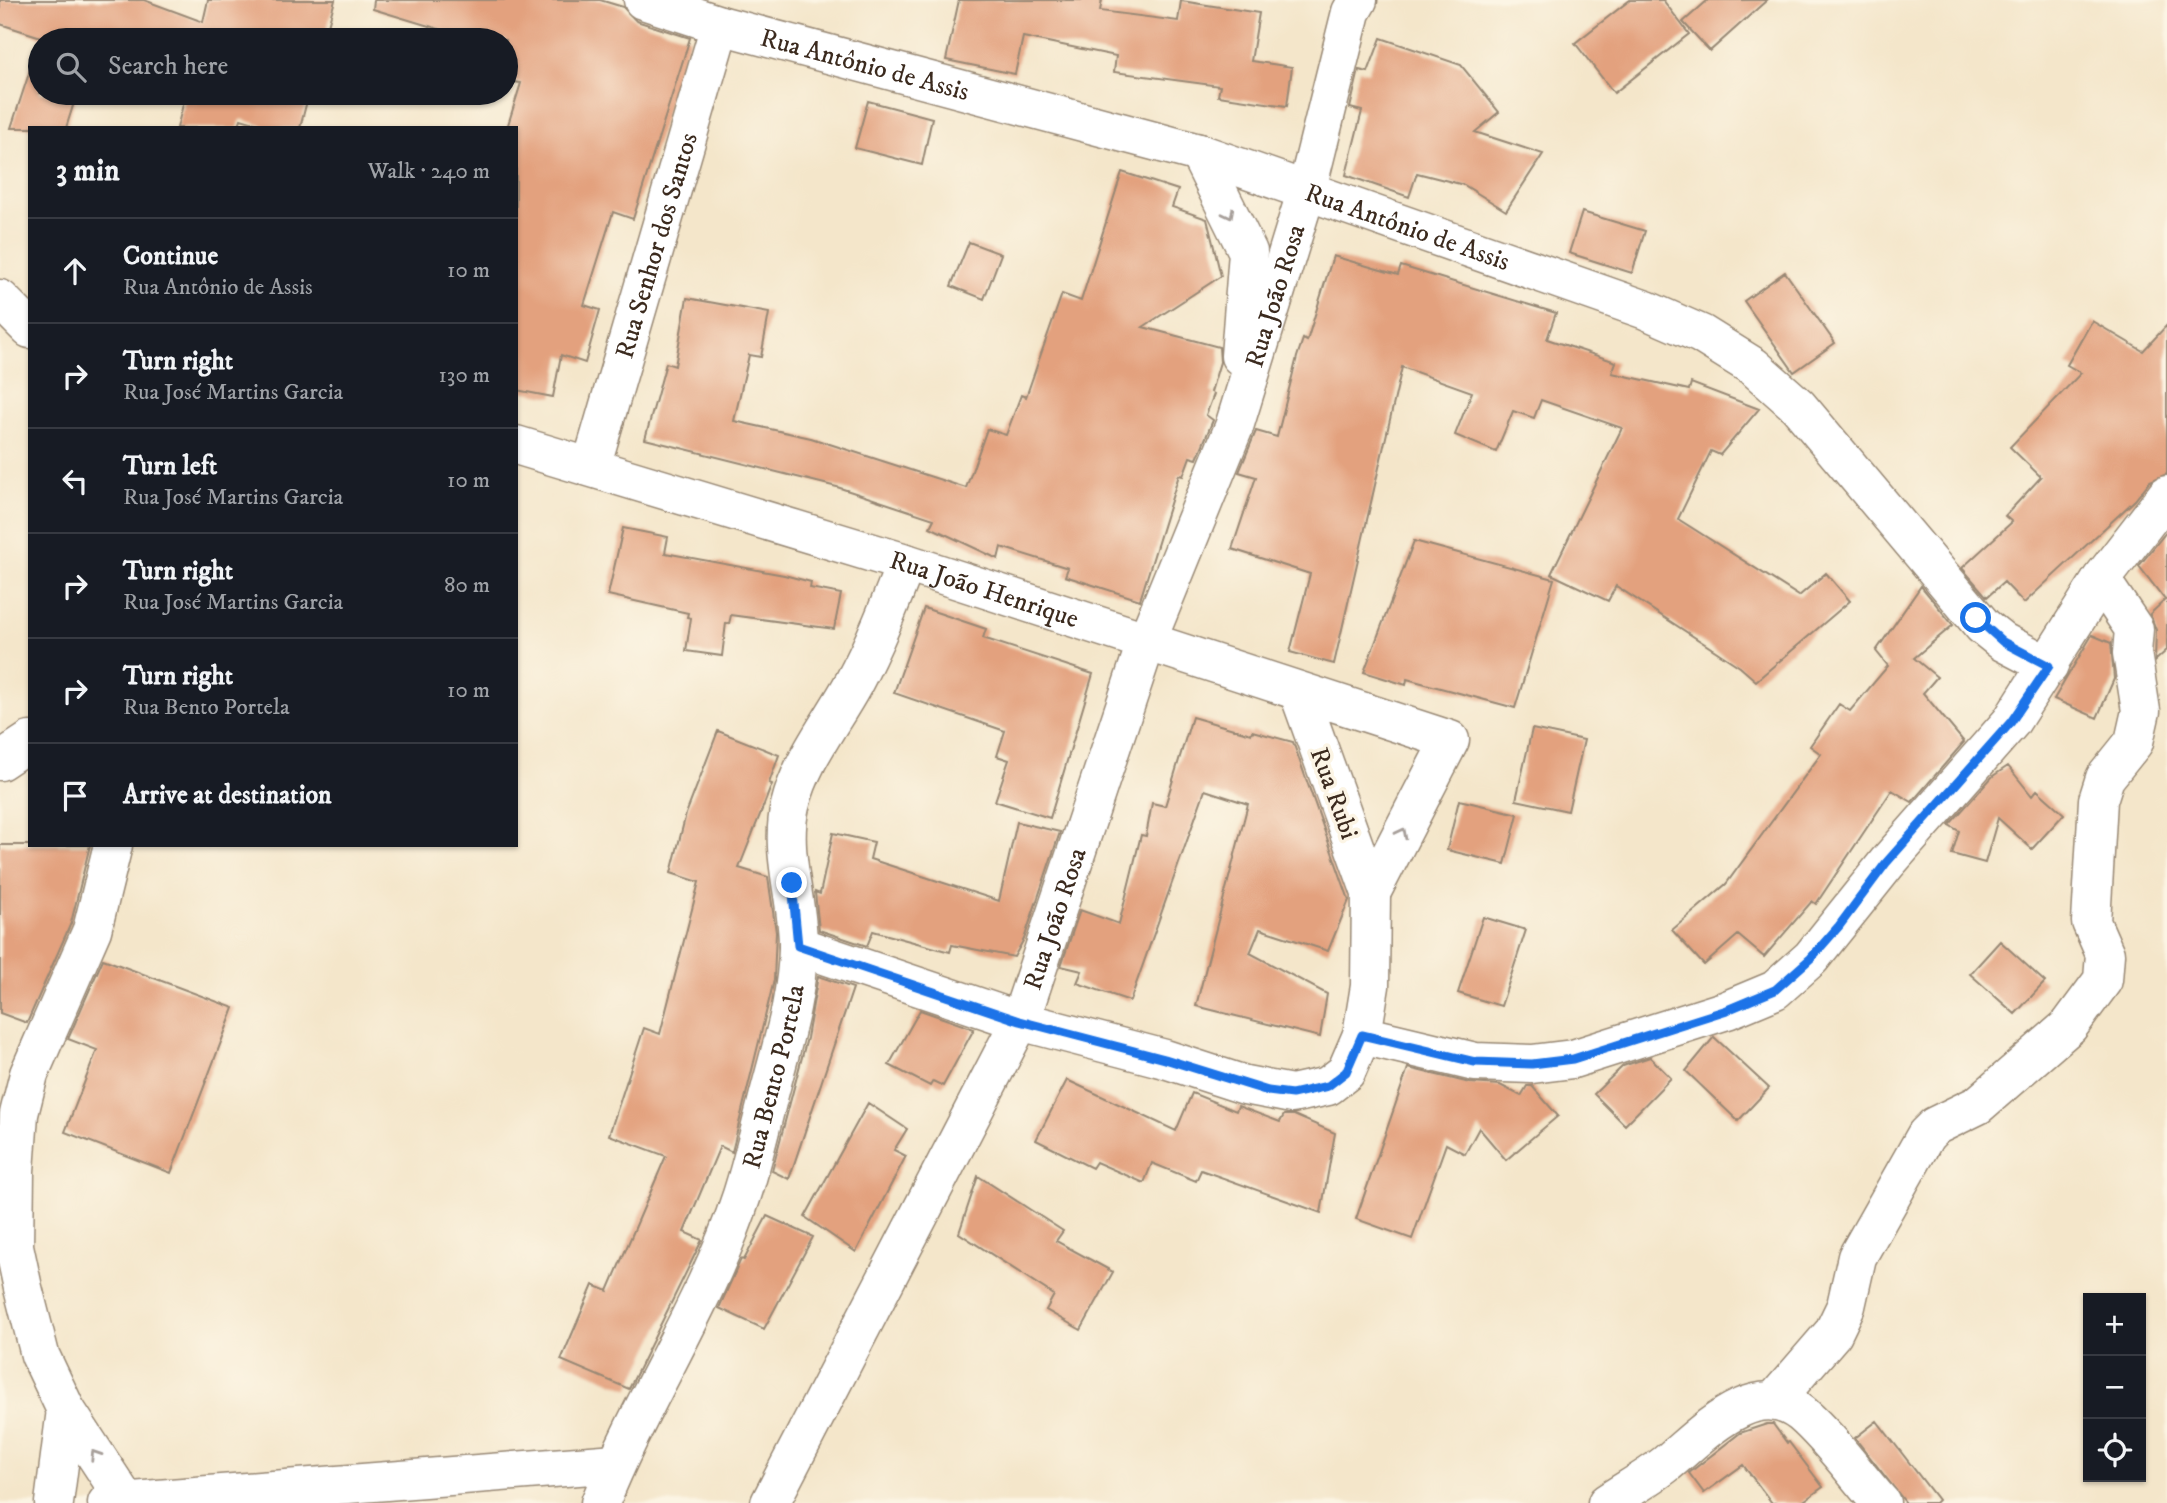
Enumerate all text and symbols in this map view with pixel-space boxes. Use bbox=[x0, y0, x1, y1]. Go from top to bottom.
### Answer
street label: Rua Antônio de Assis bbox=[757, 22, 973, 109]
search box bbox=[28, 28, 518, 105]
icon: search bbox=[52, 48, 90, 86]
text: Search here bbox=[108, 50, 228, 83]
street label: Rua Senhor dos Santos bbox=[609, 129, 706, 362]
text: 3 min bbox=[56, 153, 120, 190]
text: Walk · 240 m bbox=[368, 157, 490, 186]
street label: Rua Antônio de Assis bbox=[1300, 177, 1514, 279]
one-way arrow bbox=[1221, 207, 1235, 219]
street label: Rua João Rosa bbox=[1238, 221, 1313, 372]
text: Continue bbox=[123, 240, 218, 273]
icon: ahead bbox=[56, 252, 94, 290]
text: 10 m bbox=[447, 256, 490, 285]
text: Rua Antônio de Assis bbox=[123, 273, 313, 302]
text: Turn right bbox=[123, 345, 233, 378]
icon: right bbox=[56, 357, 94, 395]
text: 130 m bbox=[438, 361, 490, 390]
text: Rua José Martins Garcia bbox=[123, 378, 343, 407]
text: Turn left bbox=[123, 450, 217, 483]
icon: left bbox=[56, 462, 94, 500]
text: 10 m bbox=[447, 466, 490, 495]
text: Rua José Martins Garcia bbox=[123, 483, 343, 512]
street label: Rua João Henrique bbox=[886, 544, 1083, 636]
text: Turn right bbox=[123, 555, 233, 588]
icon: right bbox=[56, 567, 94, 605]
text: 80 m bbox=[444, 571, 490, 600]
text: Rua José Martins Garcia bbox=[123, 588, 343, 617]
route start bbox=[1960, 602, 1991, 633]
text: Turn right bbox=[123, 660, 233, 693]
icon: right bbox=[56, 672, 94, 710]
text: 10 m bbox=[447, 676, 490, 705]
text: Rua Bento Portela bbox=[123, 693, 290, 722]
street label: Rua Rubi bbox=[1302, 743, 1365, 844]
icon: arrive bbox=[56, 777, 94, 815]
text: Arrive at destination bbox=[123, 779, 332, 812]
one-way arrow bbox=[1394, 828, 1407, 840]
street label: Rua João Rosa bbox=[1017, 844, 1095, 994]
route end bbox=[776, 867, 807, 898]
street label: Rua Bento Portela bbox=[736, 983, 813, 1173]
map controls bbox=[2083, 1293, 2146, 1482]
button: + bbox=[2083, 1293, 2146, 1356]
button: − bbox=[2083, 1356, 2146, 1419]
button: locate bbox=[2083, 1419, 2146, 1482]
one-way arrow bbox=[91, 1450, 104, 1463]

